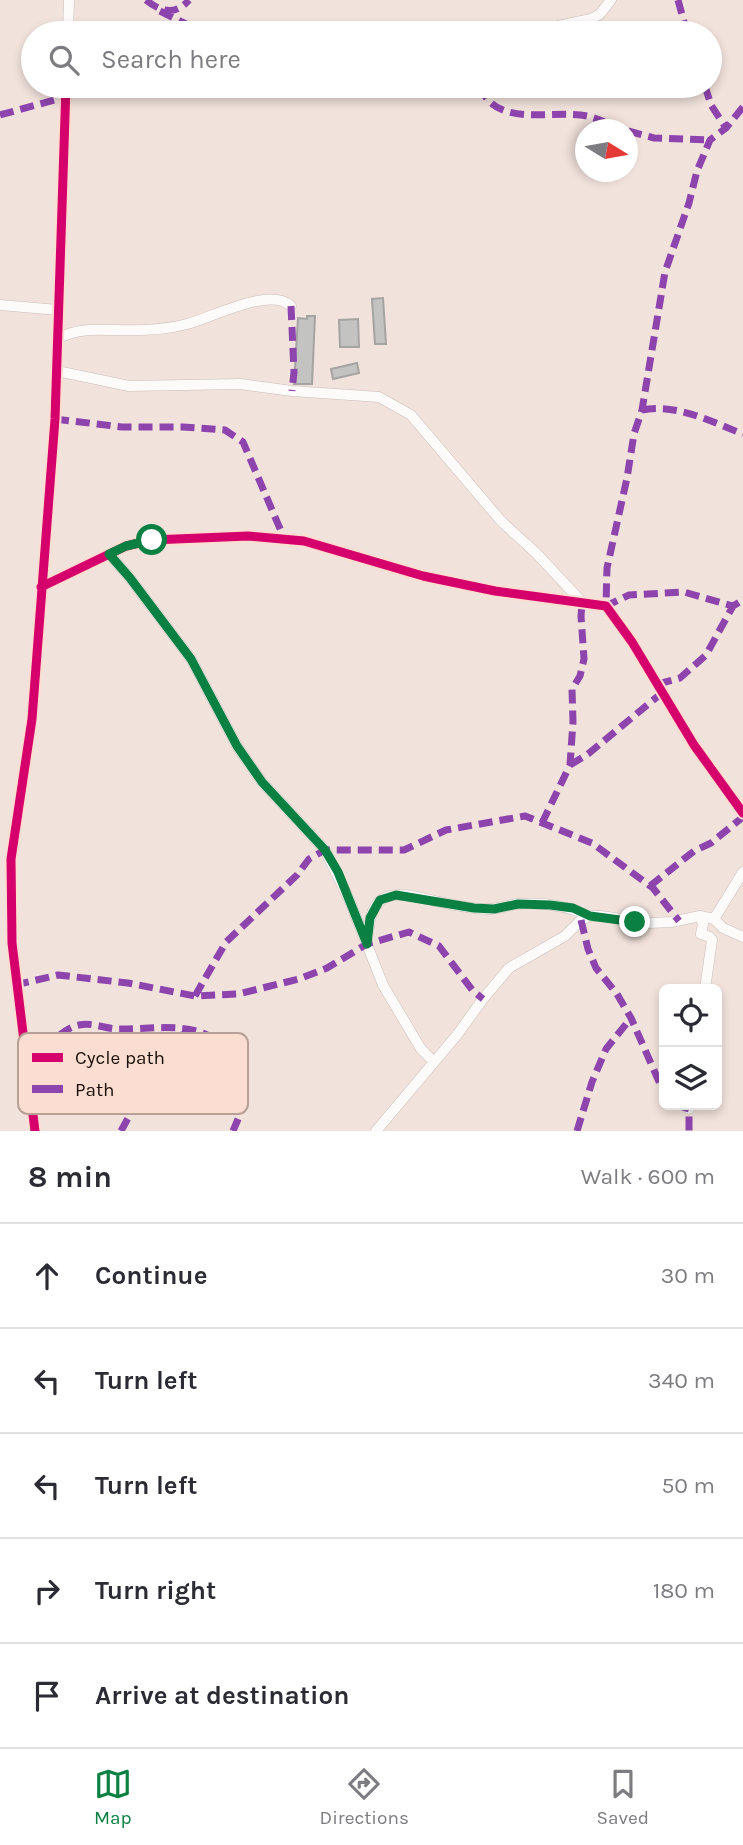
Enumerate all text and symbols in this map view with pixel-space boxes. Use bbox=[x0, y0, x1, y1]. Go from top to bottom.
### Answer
search box bbox=[21, 21, 722, 98]
icon: search bbox=[45, 41, 83, 79]
text: Search here bbox=[101, 44, 241, 75]
north arrow bbox=[575, 119, 638, 182]
route start bbox=[136, 524, 167, 555]
route end bbox=[619, 906, 650, 937]
map controls bbox=[659, 984, 722, 1110]
button: locate bbox=[659, 984, 722, 1047]
legend bbox=[18, 1033, 248, 1114]
text: Cycle path bbox=[75, 1047, 165, 1069]
button: layers bbox=[659, 1047, 722, 1110]
text: Path bbox=[75, 1079, 115, 1101]
text: 8 min bbox=[28, 1159, 112, 1195]
text: Walk · 600 m bbox=[581, 1163, 715, 1190]
icon: ahead bbox=[28, 1257, 66, 1295]
text: Continue bbox=[95, 1260, 207, 1291]
text: 30 m bbox=[661, 1262, 715, 1289]
icon: left bbox=[28, 1362, 66, 1400]
text: Turn left bbox=[95, 1365, 197, 1396]
text: 340 m bbox=[648, 1367, 715, 1394]
icon: left bbox=[28, 1467, 66, 1505]
text: Turn left bbox=[95, 1470, 197, 1501]
text: 50 m bbox=[661, 1472, 715, 1499]
icon: right bbox=[28, 1572, 66, 1610]
text: Turn right bbox=[95, 1575, 216, 1606]
text: 180 m bbox=[653, 1577, 715, 1604]
icon: arrive bbox=[28, 1677, 66, 1715]
text: Arrive at destination bbox=[95, 1680, 349, 1711]
tab: Map bbox=[94, 1765, 132, 1829]
tab: Directions bbox=[320, 1765, 409, 1829]
tab: Saved bbox=[597, 1765, 649, 1829]

